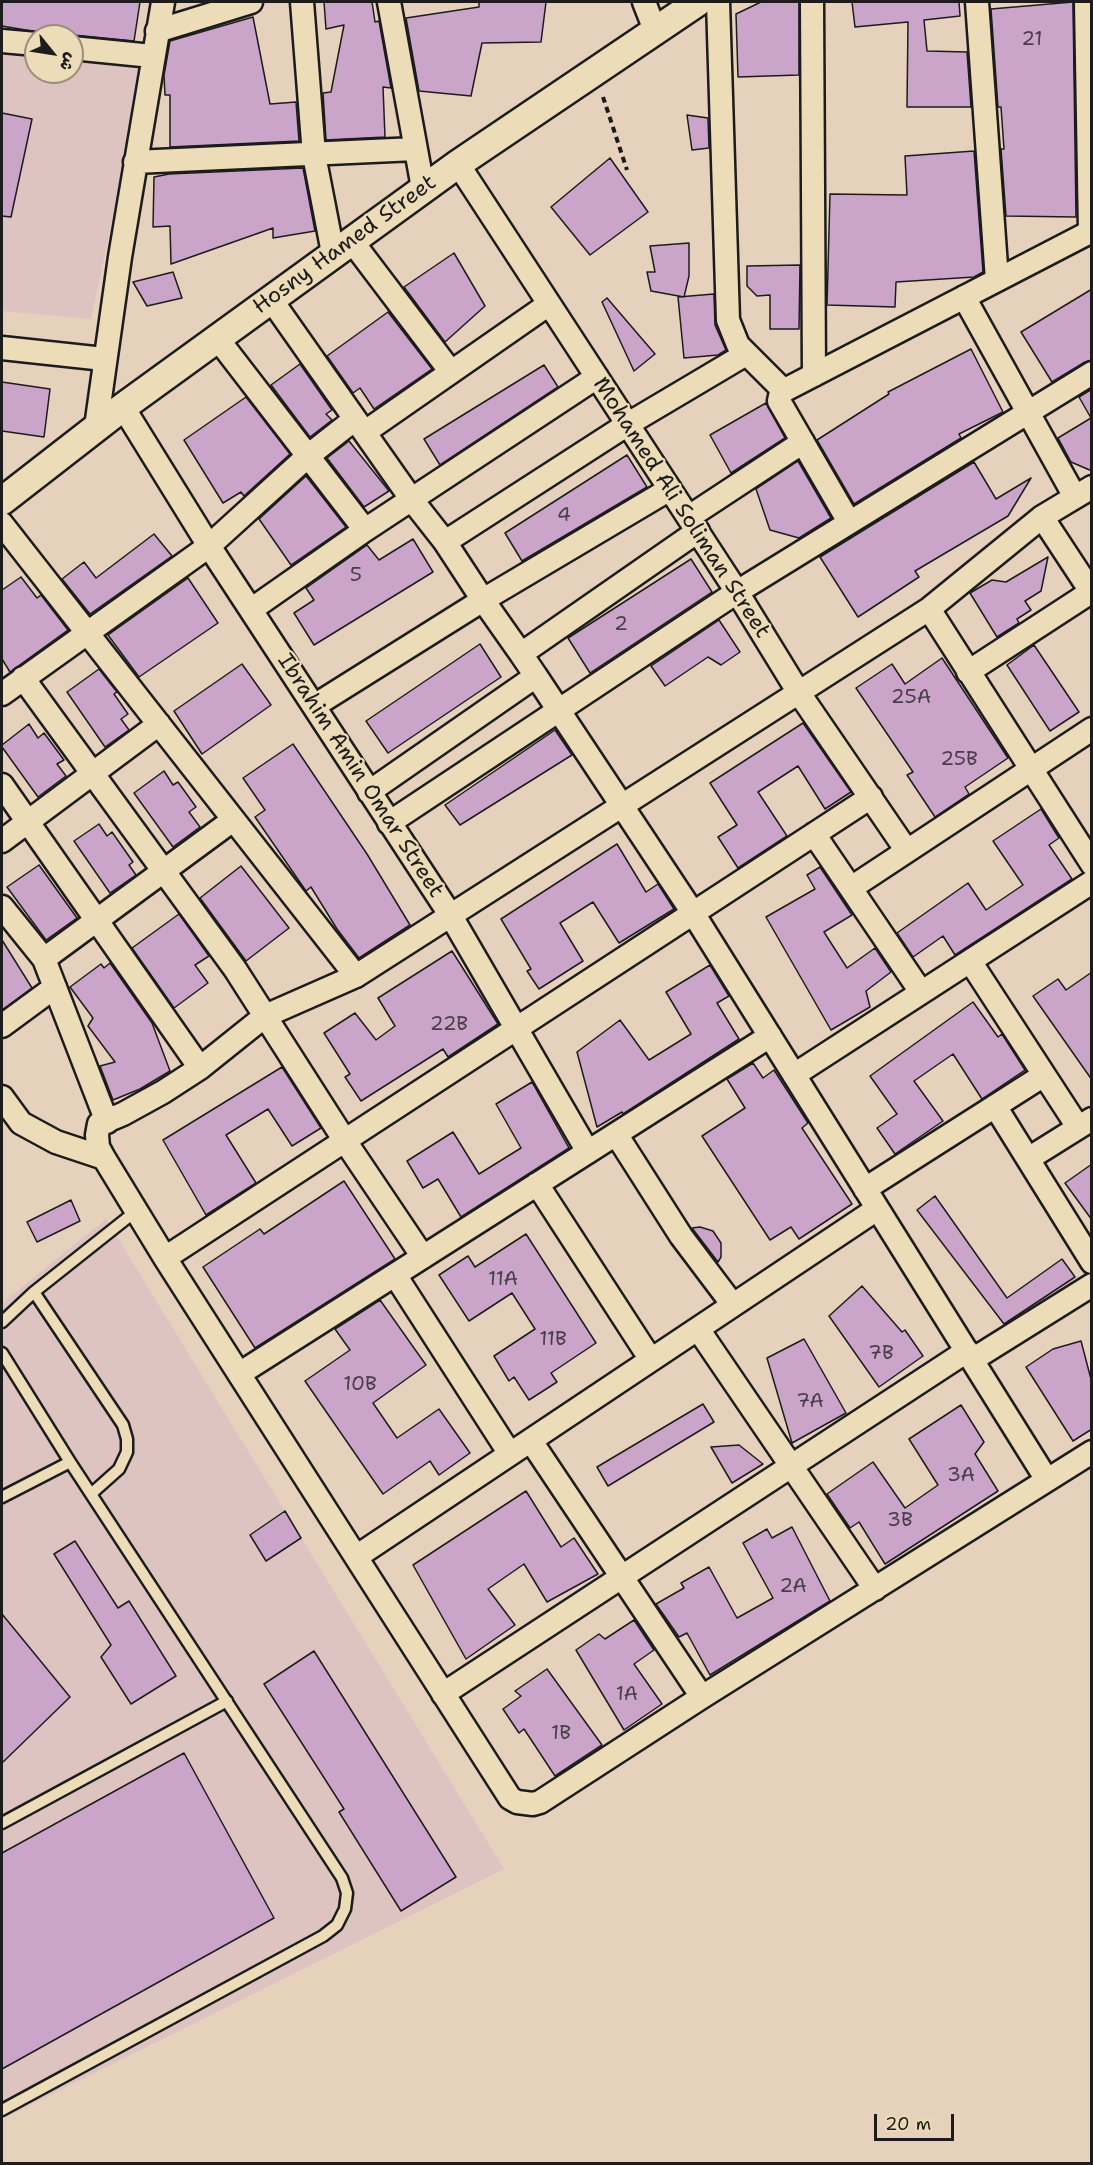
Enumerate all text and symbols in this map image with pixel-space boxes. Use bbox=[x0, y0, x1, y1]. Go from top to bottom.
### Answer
north arrow bbox=[24, 24, 84, 84]
house number: 21 bbox=[1021, 28, 1043, 52]
text: ش bbox=[55, 49, 82, 75]
street label: Hosny Hamed Street bbox=[248, 170, 442, 320]
street label: Mohamed Ali Soliman Street bbox=[587, 373, 775, 643]
house number: 4 bbox=[557, 504, 571, 528]
house number: 5 bbox=[350, 564, 362, 588]
house number: 2 bbox=[614, 613, 628, 637]
street label: Ibrahim Amin Omar Street bbox=[271, 649, 449, 903]
house number: 25A bbox=[891, 686, 931, 710]
house number: 25B bbox=[940, 748, 978, 772]
house number: 22B bbox=[430, 1013, 468, 1037]
house number: 11A bbox=[488, 1268, 518, 1292]
house number: 11B bbox=[539, 1328, 567, 1352]
house number: 7B bbox=[868, 1342, 894, 1366]
house number: 10B bbox=[343, 1373, 377, 1397]
house number: 7A bbox=[796, 1390, 824, 1414]
house number: 3A bbox=[947, 1464, 975, 1488]
house number: 3B bbox=[887, 1509, 913, 1533]
house number: 2A bbox=[779, 1575, 807, 1599]
house number: 1A bbox=[616, 1683, 638, 1707]
house number: 1B bbox=[551, 1722, 571, 1746]
scale bar bbox=[877, 2102, 956, 2140]
text: 20 m bbox=[885, 2112, 931, 2136]

